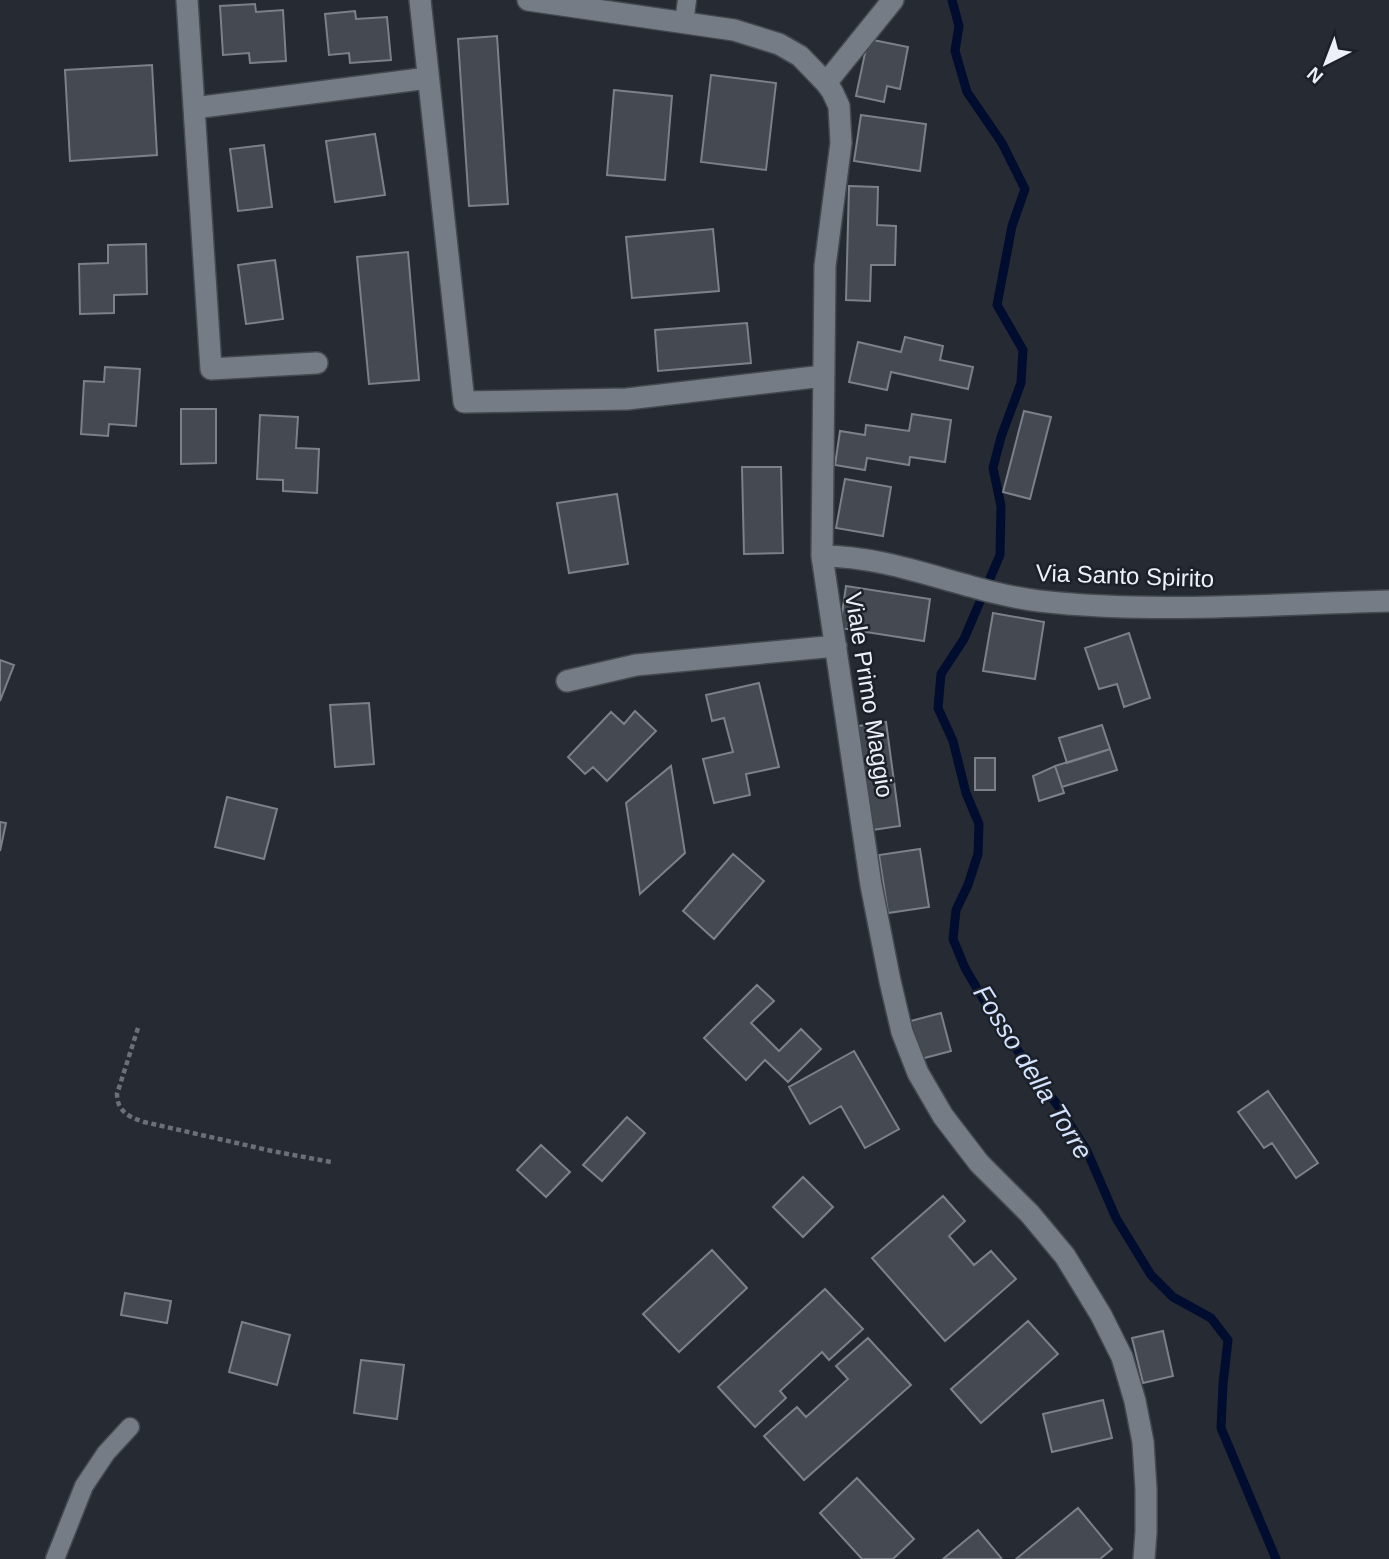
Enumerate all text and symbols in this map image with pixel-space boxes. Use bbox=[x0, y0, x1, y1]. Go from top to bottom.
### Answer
north arrow bbox=[1291, 28, 1361, 98]
text: N bbox=[1303, 63, 1327, 88]
street label: Via Santo Spirito bbox=[1035, 559, 1215, 592]
street label: Viale Primo Maggio bbox=[840, 590, 899, 800]
water label: Fosso della Torre bbox=[967, 979, 1099, 1165]

